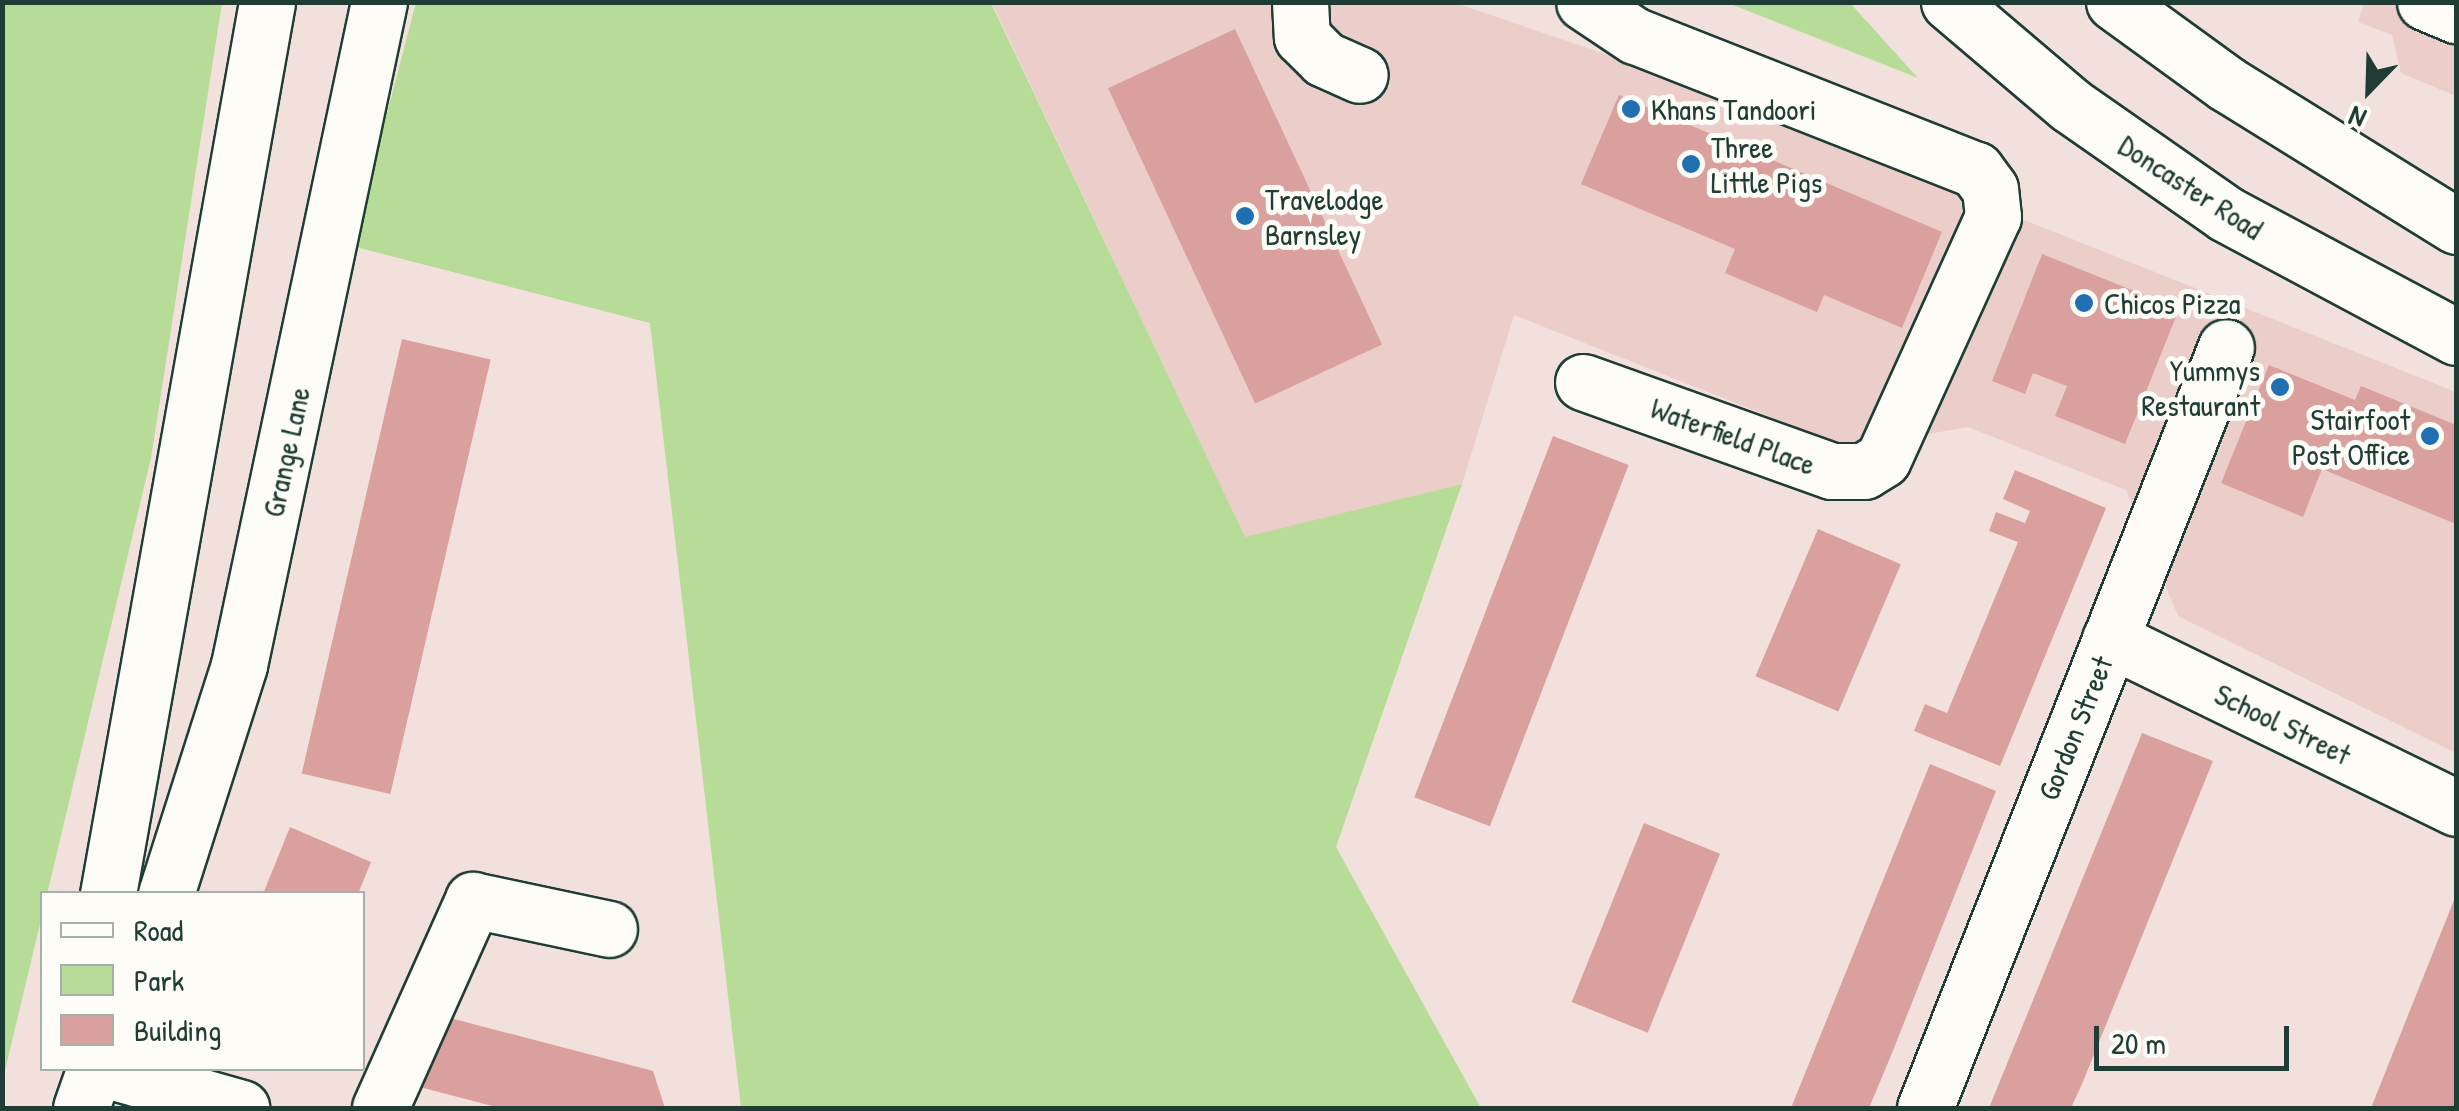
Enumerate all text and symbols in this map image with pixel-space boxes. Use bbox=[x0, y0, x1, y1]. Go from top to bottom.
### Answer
north arrow bbox=[2319, 40, 2419, 140]
place label: Khans Tandoori bbox=[1651, 91, 1817, 127]
text: N bbox=[2343, 97, 2372, 138]
marker: Khans Tandoori bbox=[1620, 98, 1642, 120]
street label: Doncaster Road bbox=[2112, 127, 2270, 247]
place label: Three Little Pigs bbox=[1711, 129, 1822, 200]
marker: Three Little Pigs bbox=[1680, 153, 1702, 175]
place label: Travelodge Barnsley bbox=[1265, 181, 1383, 252]
marker: Travelodge Barnsley bbox=[1234, 205, 1256, 227]
place label: Chicos Pizza bbox=[2104, 285, 2241, 321]
marker: Chicos Pizza bbox=[2073, 292, 2095, 314]
place label: Yummys Restaurant bbox=[2142, 352, 2260, 422]
marker: Yummys Restaurant bbox=[2269, 376, 2291, 398]
street label: Grange Lane bbox=[255, 384, 317, 520]
street label: Waterfield Place bbox=[1646, 390, 1820, 482]
place label: Stairfoot Post Office bbox=[2292, 401, 2410, 472]
marker: Stairfoot Post Office bbox=[2419, 425, 2441, 447]
street label: Gordon Street bbox=[2030, 651, 2120, 805]
street label: School Street bbox=[2209, 676, 2357, 772]
legend bbox=[40, 891, 365, 1071]
text: Road bbox=[134, 910, 183, 950]
text: Park bbox=[134, 960, 184, 1000]
scale bar bbox=[2099, 1006, 2294, 1068]
text: Building bbox=[134, 1010, 221, 1050]
text: 20 m bbox=[2111, 1023, 2166, 1063]

